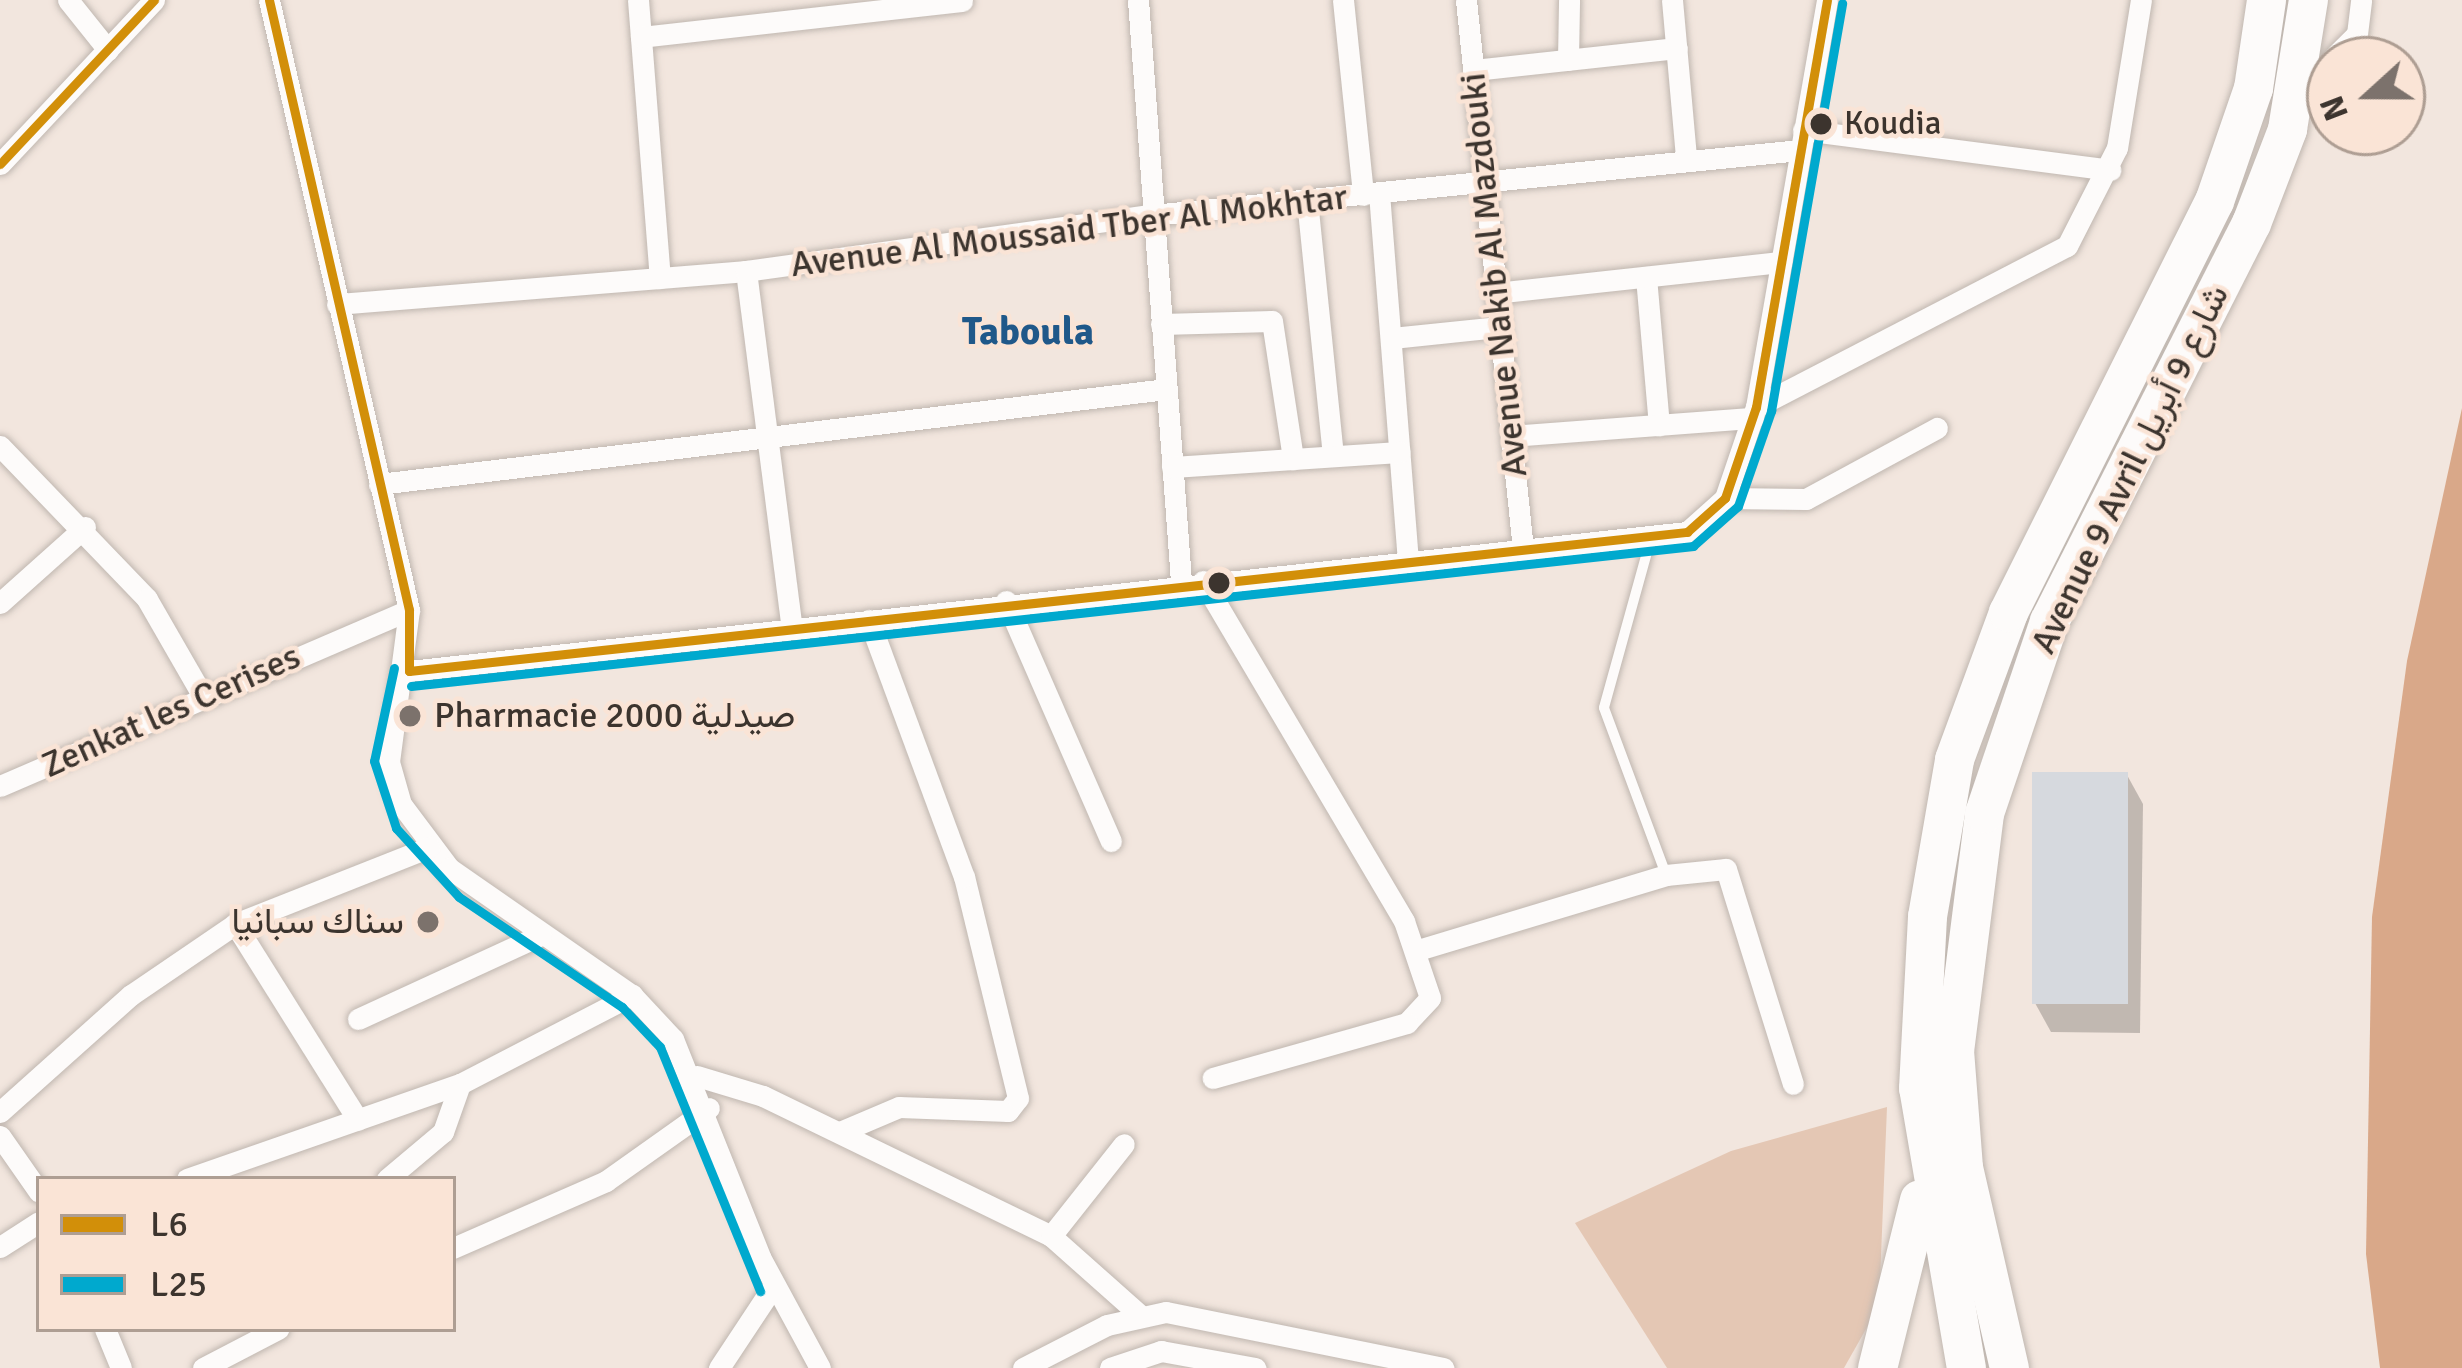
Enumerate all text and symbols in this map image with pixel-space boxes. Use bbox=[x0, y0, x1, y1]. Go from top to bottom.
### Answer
north arrow bbox=[2306, 36, 2426, 156]
street label: Avenue Nakib Al Mazdouki bbox=[1451, 71, 1537, 479]
text: N bbox=[2311, 90, 2358, 126]
place label: Koudia bbox=[1844, 104, 1941, 144]
marker: Koudia bbox=[1810, 113, 1832, 135]
street label: Avenue Al Moussaid Tber Al Mokhtar bbox=[788, 175, 1350, 287]
street label: Avenue 9 Avril شارع 9 أبريل bbox=[2022, 278, 2238, 660]
district label: Taboula bbox=[962, 308, 1094, 354]
unlabelled marker bbox=[1208, 572, 1230, 594]
street label: Zenkat les Cerises bbox=[35, 635, 307, 787]
place label: Pharmacie 2000 صيدلية bbox=[434, 694, 795, 738]
marker: Pharmacie 2000 صيدلية bbox=[397, 703, 423, 729]
place label: سناك سبانيا bbox=[231, 900, 404, 944]
marker: سناك سبانيا bbox=[415, 909, 441, 935]
legend bbox=[36, 1176, 456, 1332]
text: L6 bbox=[150, 1202, 188, 1247]
text: L25 bbox=[150, 1262, 207, 1307]

